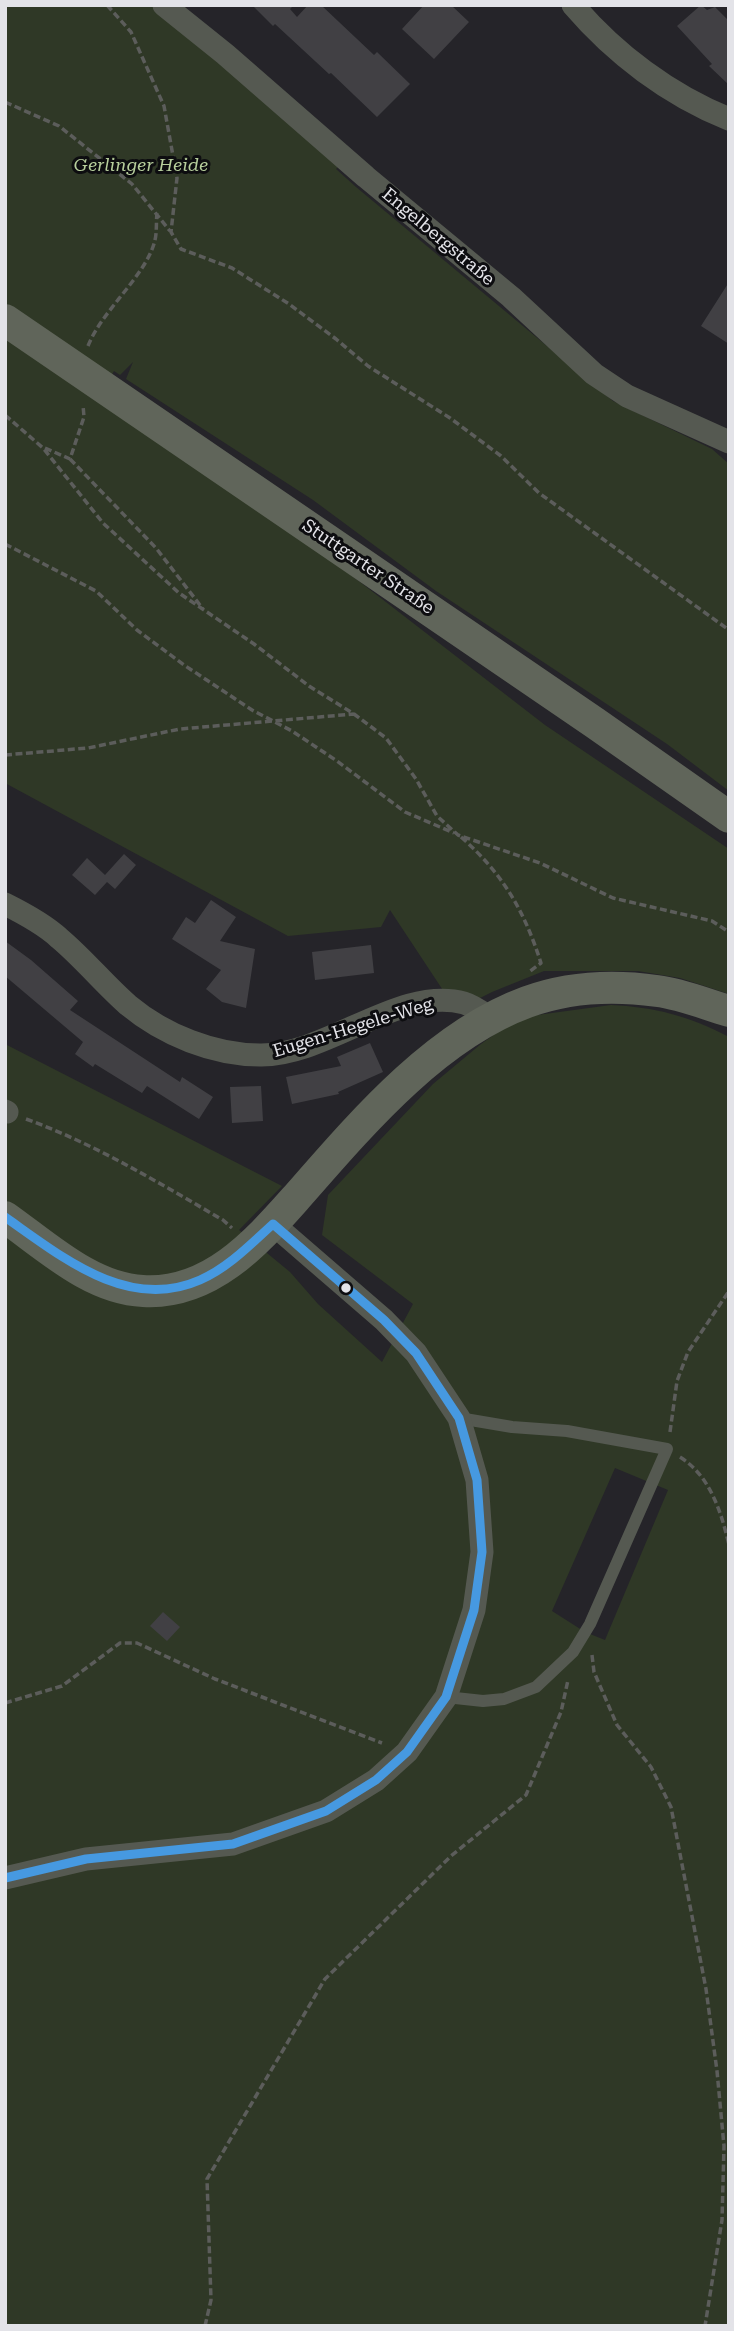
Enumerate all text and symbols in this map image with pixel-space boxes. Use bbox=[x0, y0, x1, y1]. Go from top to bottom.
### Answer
park label: Gerlinger Heide bbox=[74, 155, 208, 177]
street label: Engelbergstraße bbox=[377, 184, 499, 290]
street label: Stuttgarter Straße bbox=[298, 515, 438, 619]
street label: Eugen-Hegele-Weg bbox=[270, 993, 436, 1063]
unlabelled marker bbox=[339, 1281, 353, 1295]

